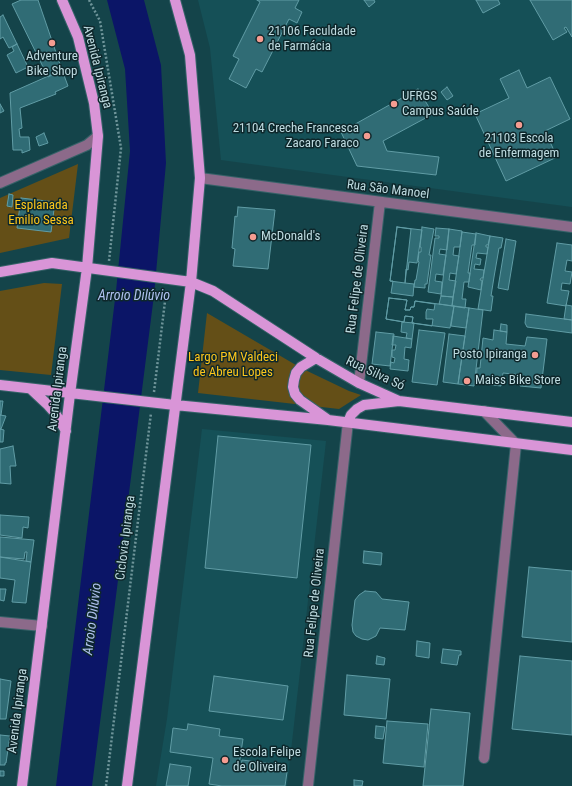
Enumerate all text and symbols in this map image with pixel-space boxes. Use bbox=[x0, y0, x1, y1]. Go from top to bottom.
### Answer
street label: Avenida Ipiranga bbox=[79, 24, 115, 110]
place label: 21106 Faculdade de Farmácia bbox=[268, 24, 356, 55]
marker: 21106 Faculdade de Farmácia bbox=[255, 34, 265, 44]
marker: Adventure Bike Shop bbox=[47, 38, 57, 48]
place label: Adventure Bike Shop bbox=[26, 49, 78, 80]
place label: UFRGS Campus Saúde bbox=[402, 89, 479, 120]
marker: UFRGS Campus Saúde bbox=[389, 99, 399, 109]
marker: 21103 Escola de Enfermagem bbox=[514, 120, 524, 130]
place label: 21104 Creche Francesca Zacaro Faraco bbox=[233, 121, 359, 152]
marker: 21104 Creche Francesca Zacaro Faraco bbox=[362, 131, 372, 141]
place label: 21103 Escola de Enfermagem bbox=[479, 131, 559, 162]
street label: Rua São Manoel bbox=[346, 177, 430, 203]
park label: Esplanada Emilio Sessa bbox=[8, 198, 74, 229]
street label: Rua Felipe de Oliveira bbox=[344, 224, 372, 334]
place label: McDonald's bbox=[261, 229, 320, 245]
marker: McDonald's bbox=[248, 232, 258, 242]
water label: Arroio Dilúvio bbox=[98, 288, 170, 304]
street label: Avenida Ipiranga bbox=[45, 346, 71, 432]
place label: Posto Ipiranga bbox=[453, 347, 527, 363]
park label: Largo PM Valdeci de Abreu Lopes bbox=[188, 350, 278, 381]
marker: Posto Ipiranga bbox=[530, 350, 540, 360]
street label: Rua Silva Só bbox=[343, 354, 407, 394]
place label: Maiss Bike Store bbox=[475, 373, 561, 389]
marker: Maiss Bike Store bbox=[462, 376, 472, 386]
street label: Ciclovia Ipiranga bbox=[113, 495, 139, 581]
street label: Rua Felipe de Oliveira bbox=[302, 548, 328, 658]
water label: Arroio Dilúvio bbox=[80, 582, 106, 656]
street label: Avenida Ipiranga bbox=[5, 668, 31, 754]
place label: Escola Felipe de Oliveira bbox=[233, 745, 301, 776]
marker: Escola Felipe de Oliveira bbox=[220, 755, 230, 765]

